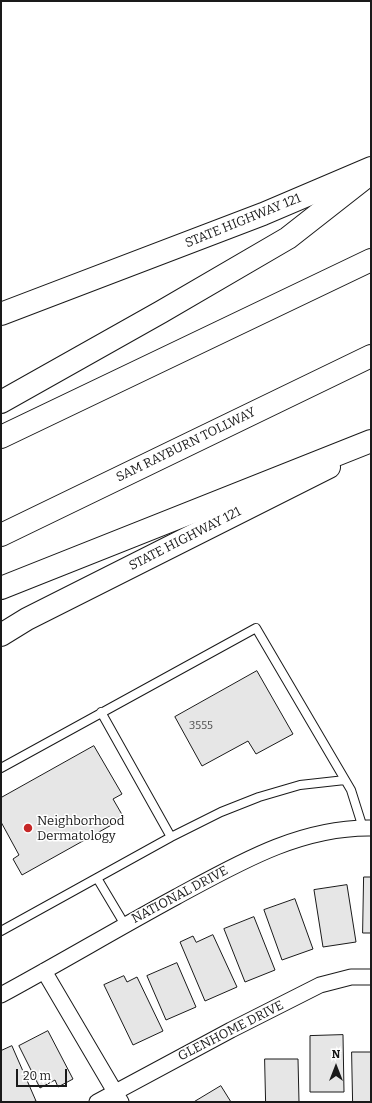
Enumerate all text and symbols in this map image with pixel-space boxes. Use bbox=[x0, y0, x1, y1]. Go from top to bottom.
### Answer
street label: STATE HIGHWAY 121 bbox=[183, 191, 303, 251]
street label: SAM RAYBURN TOLLWAY bbox=[114, 404, 258, 486]
street label: STATE HIGHWAY 121 bbox=[126, 504, 244, 574]
house number: 3555 bbox=[189, 719, 213, 733]
place label: Neighborhood Dermatology bbox=[37, 813, 124, 844]
marker: Neighborhood Dermatology bbox=[22, 822, 34, 834]
street label: NATIONAL DRIVE bbox=[129, 863, 231, 927]
street label: GLENHOME DRIVE bbox=[176, 998, 286, 1064]
north arrow bbox=[316, 1047, 356, 1087]
text: N bbox=[332, 1048, 340, 1061]
scale bar bbox=[18, 1061, 69, 1087]
text: 20 m bbox=[23, 1069, 51, 1083]

